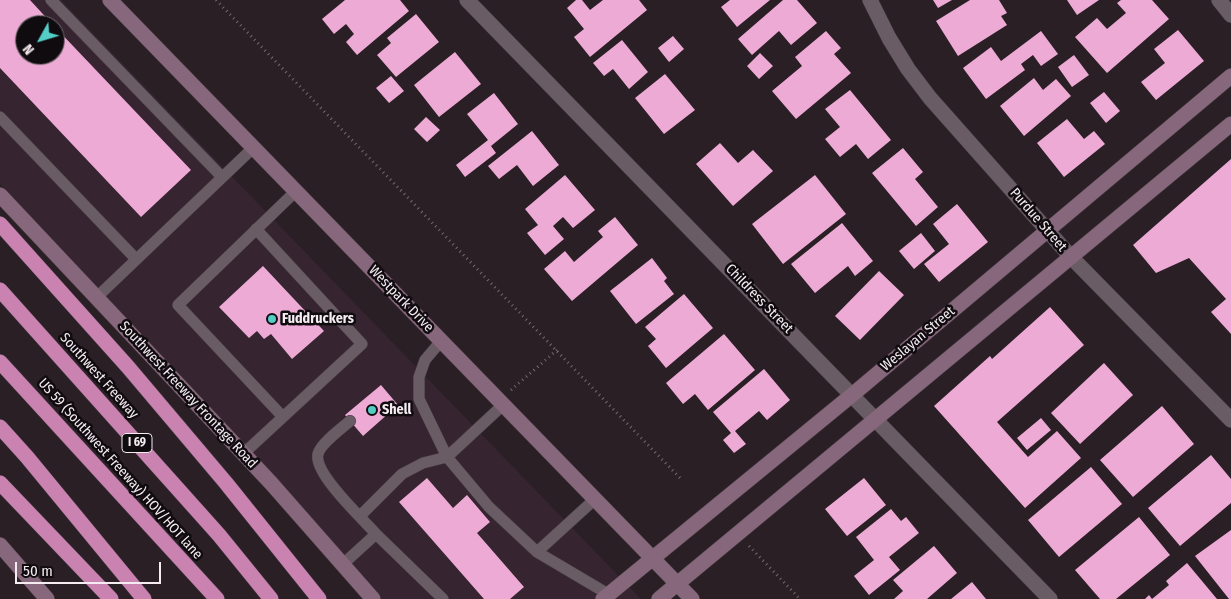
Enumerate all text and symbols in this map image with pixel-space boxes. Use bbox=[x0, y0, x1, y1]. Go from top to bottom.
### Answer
north arrow bbox=[15, 15, 65, 65]
text: N bbox=[19, 41, 38, 58]
street label: Purdue Street bbox=[1006, 185, 1070, 255]
street label: Childress Street bbox=[722, 261, 796, 337]
street label: Westpark Drive bbox=[365, 262, 437, 336]
street label: Weslayan Street bbox=[878, 303, 958, 375]
place label: Fuddruckers bbox=[282, 311, 354, 327]
marker: Fuddruckers bbox=[266, 313, 278, 325]
street label: Southwest Freeway Frontage Road bbox=[116, 318, 260, 472]
street label: Southwest Freeway bbox=[56, 330, 142, 422]
street label: US 59 (Southwest Freeway) HOV/HOT lane bbox=[34, 375, 206, 563]
place label: Shell bbox=[382, 402, 411, 418]
marker: Shell bbox=[366, 404, 378, 416]
road number: I 69 bbox=[122, 433, 152, 452]
scale bar bbox=[18, 552, 164, 584]
text: 50 m bbox=[23, 562, 53, 580]

